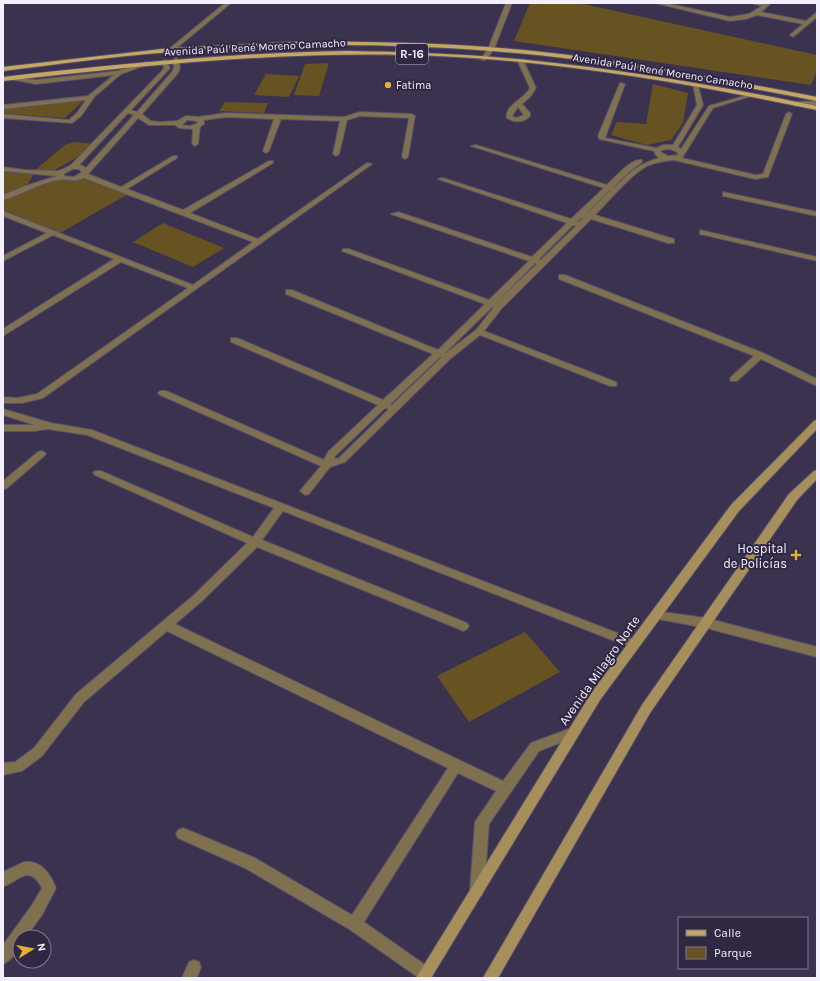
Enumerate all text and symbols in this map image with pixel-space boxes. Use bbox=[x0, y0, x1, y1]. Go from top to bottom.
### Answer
street label: Avenida Paúl René Moreno Camacho bbox=[164, 36, 346, 59]
road number: R-16 bbox=[396, 44, 428, 64]
street label: Avenida Paúl René Moreno Camacho bbox=[572, 51, 754, 92]
place label: Fatima bbox=[396, 79, 431, 92]
marker: Fatima bbox=[383, 80, 393, 90]
place label: Hospital de Policías bbox=[723, 541, 787, 571]
marker: Hospital de Policías bbox=[790, 549, 802, 561]
street label: Avenida Milagro Norte bbox=[556, 612, 643, 728]
legend bbox=[678, 917, 808, 969]
text: Calle bbox=[714, 926, 741, 940]
north arrow bbox=[12, 929, 52, 969]
text: N bbox=[34, 942, 48, 952]
text: Parque bbox=[714, 946, 752, 960]

